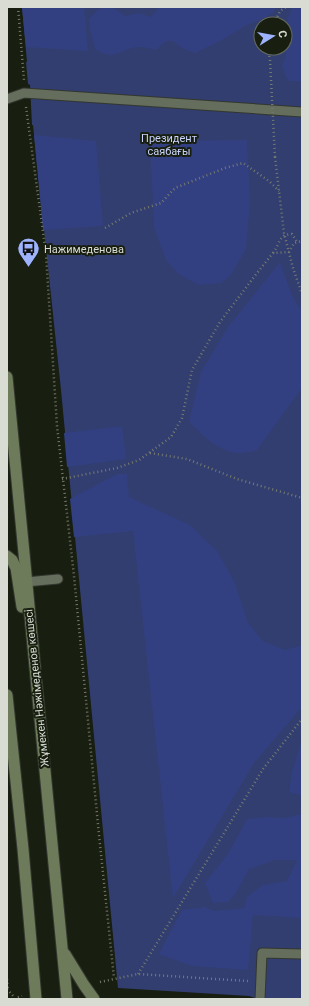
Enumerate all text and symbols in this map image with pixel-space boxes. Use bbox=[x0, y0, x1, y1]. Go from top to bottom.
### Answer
north arrow bbox=[253, 16, 293, 56]
text: С bbox=[275, 29, 289, 39]
park label: Президент саябағы bbox=[141, 132, 198, 158]
bus stop icon: Нажимеденова bbox=[16, 236, 42, 269]
place label: Нажимеденова bbox=[44, 243, 124, 256]
street label: Жұмекен Нәжімеденов көшесі bbox=[22, 609, 52, 767]

